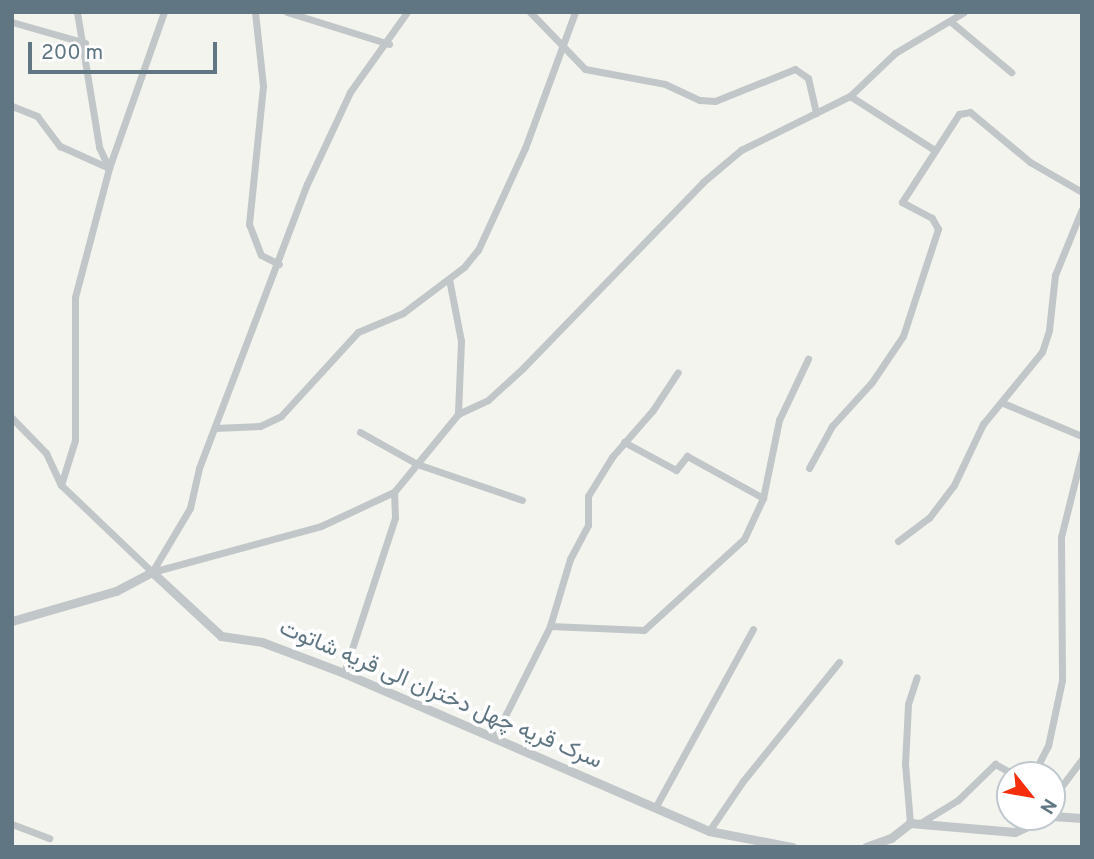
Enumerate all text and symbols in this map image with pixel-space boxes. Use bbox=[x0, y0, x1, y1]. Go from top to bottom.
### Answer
scale bar bbox=[32, 28, 220, 72]
text: 200 m bbox=[41, 40, 103, 67]
street label: سرک قریه چهل دختران الی قریه شاتوت bbox=[274, 615, 606, 777]
north arrow bbox=[996, 761, 1066, 831]
text: N bbox=[1033, 794, 1061, 818]

